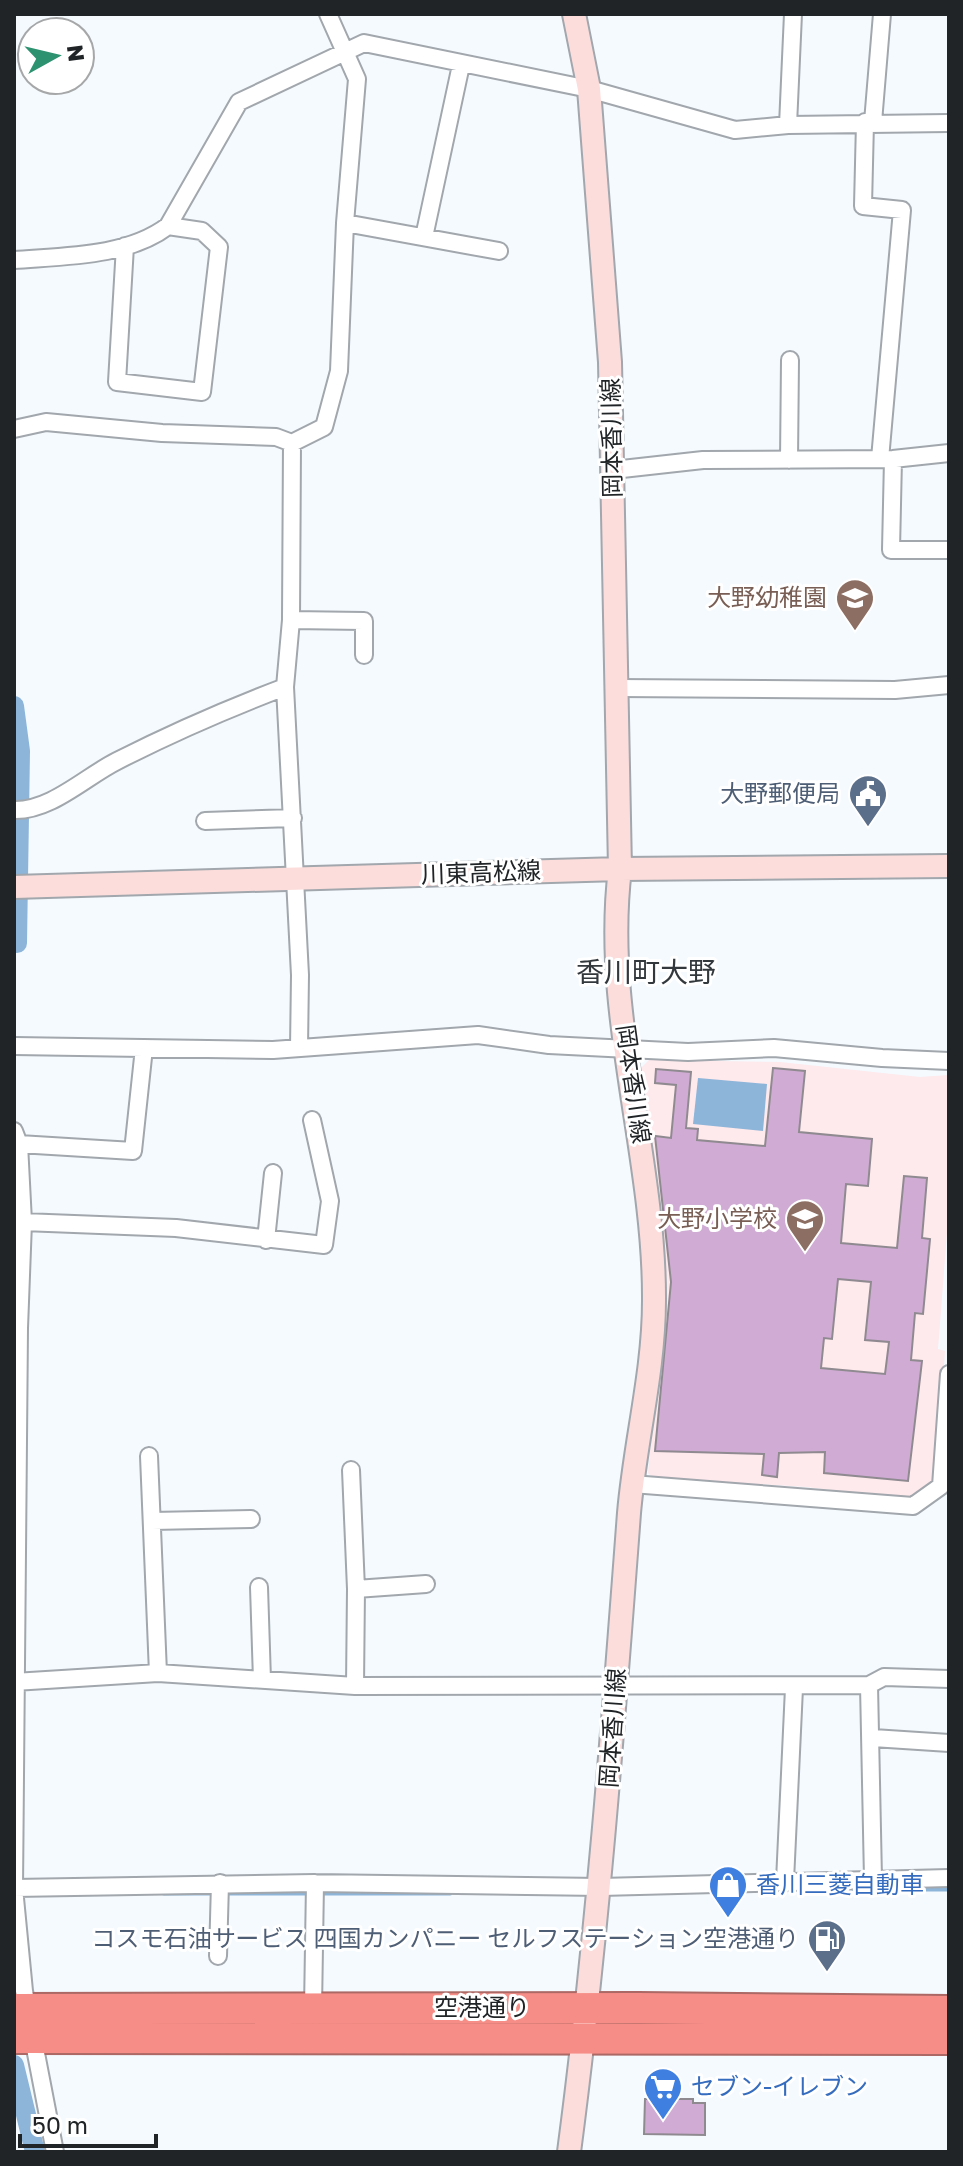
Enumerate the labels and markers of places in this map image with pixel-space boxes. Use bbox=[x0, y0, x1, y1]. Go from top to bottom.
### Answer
school or university icon: 大野幼稚園 bbox=[834, 577, 876, 632]
place label: 大野幼稚園 bbox=[707, 582, 827, 611]
public building icon: 大野郵便局 bbox=[847, 773, 889, 828]
place label: 大野郵便局 bbox=[720, 778, 840, 807]
school or university icon: 大野小学校 bbox=[784, 1198, 826, 1253]
place label: 大野小学校 bbox=[657, 1203, 777, 1232]
shop icon: 香川三菱自動車 bbox=[707, 1864, 749, 1919]
place label: 香川三菱自動車 bbox=[756, 1869, 924, 1898]
fuel station icon: コスモ石油サービス 四国カンパニー セルフステーション空港通り bbox=[806, 1918, 848, 1973]
place label: コスモ石油サービス 四国カンパニー セルフステーション空港通り bbox=[91, 1923, 799, 1952]
supermarket icon: セブン-イレブン bbox=[642, 2066, 684, 2121]
place label: セブン-イレブン bbox=[691, 2071, 868, 2100]

